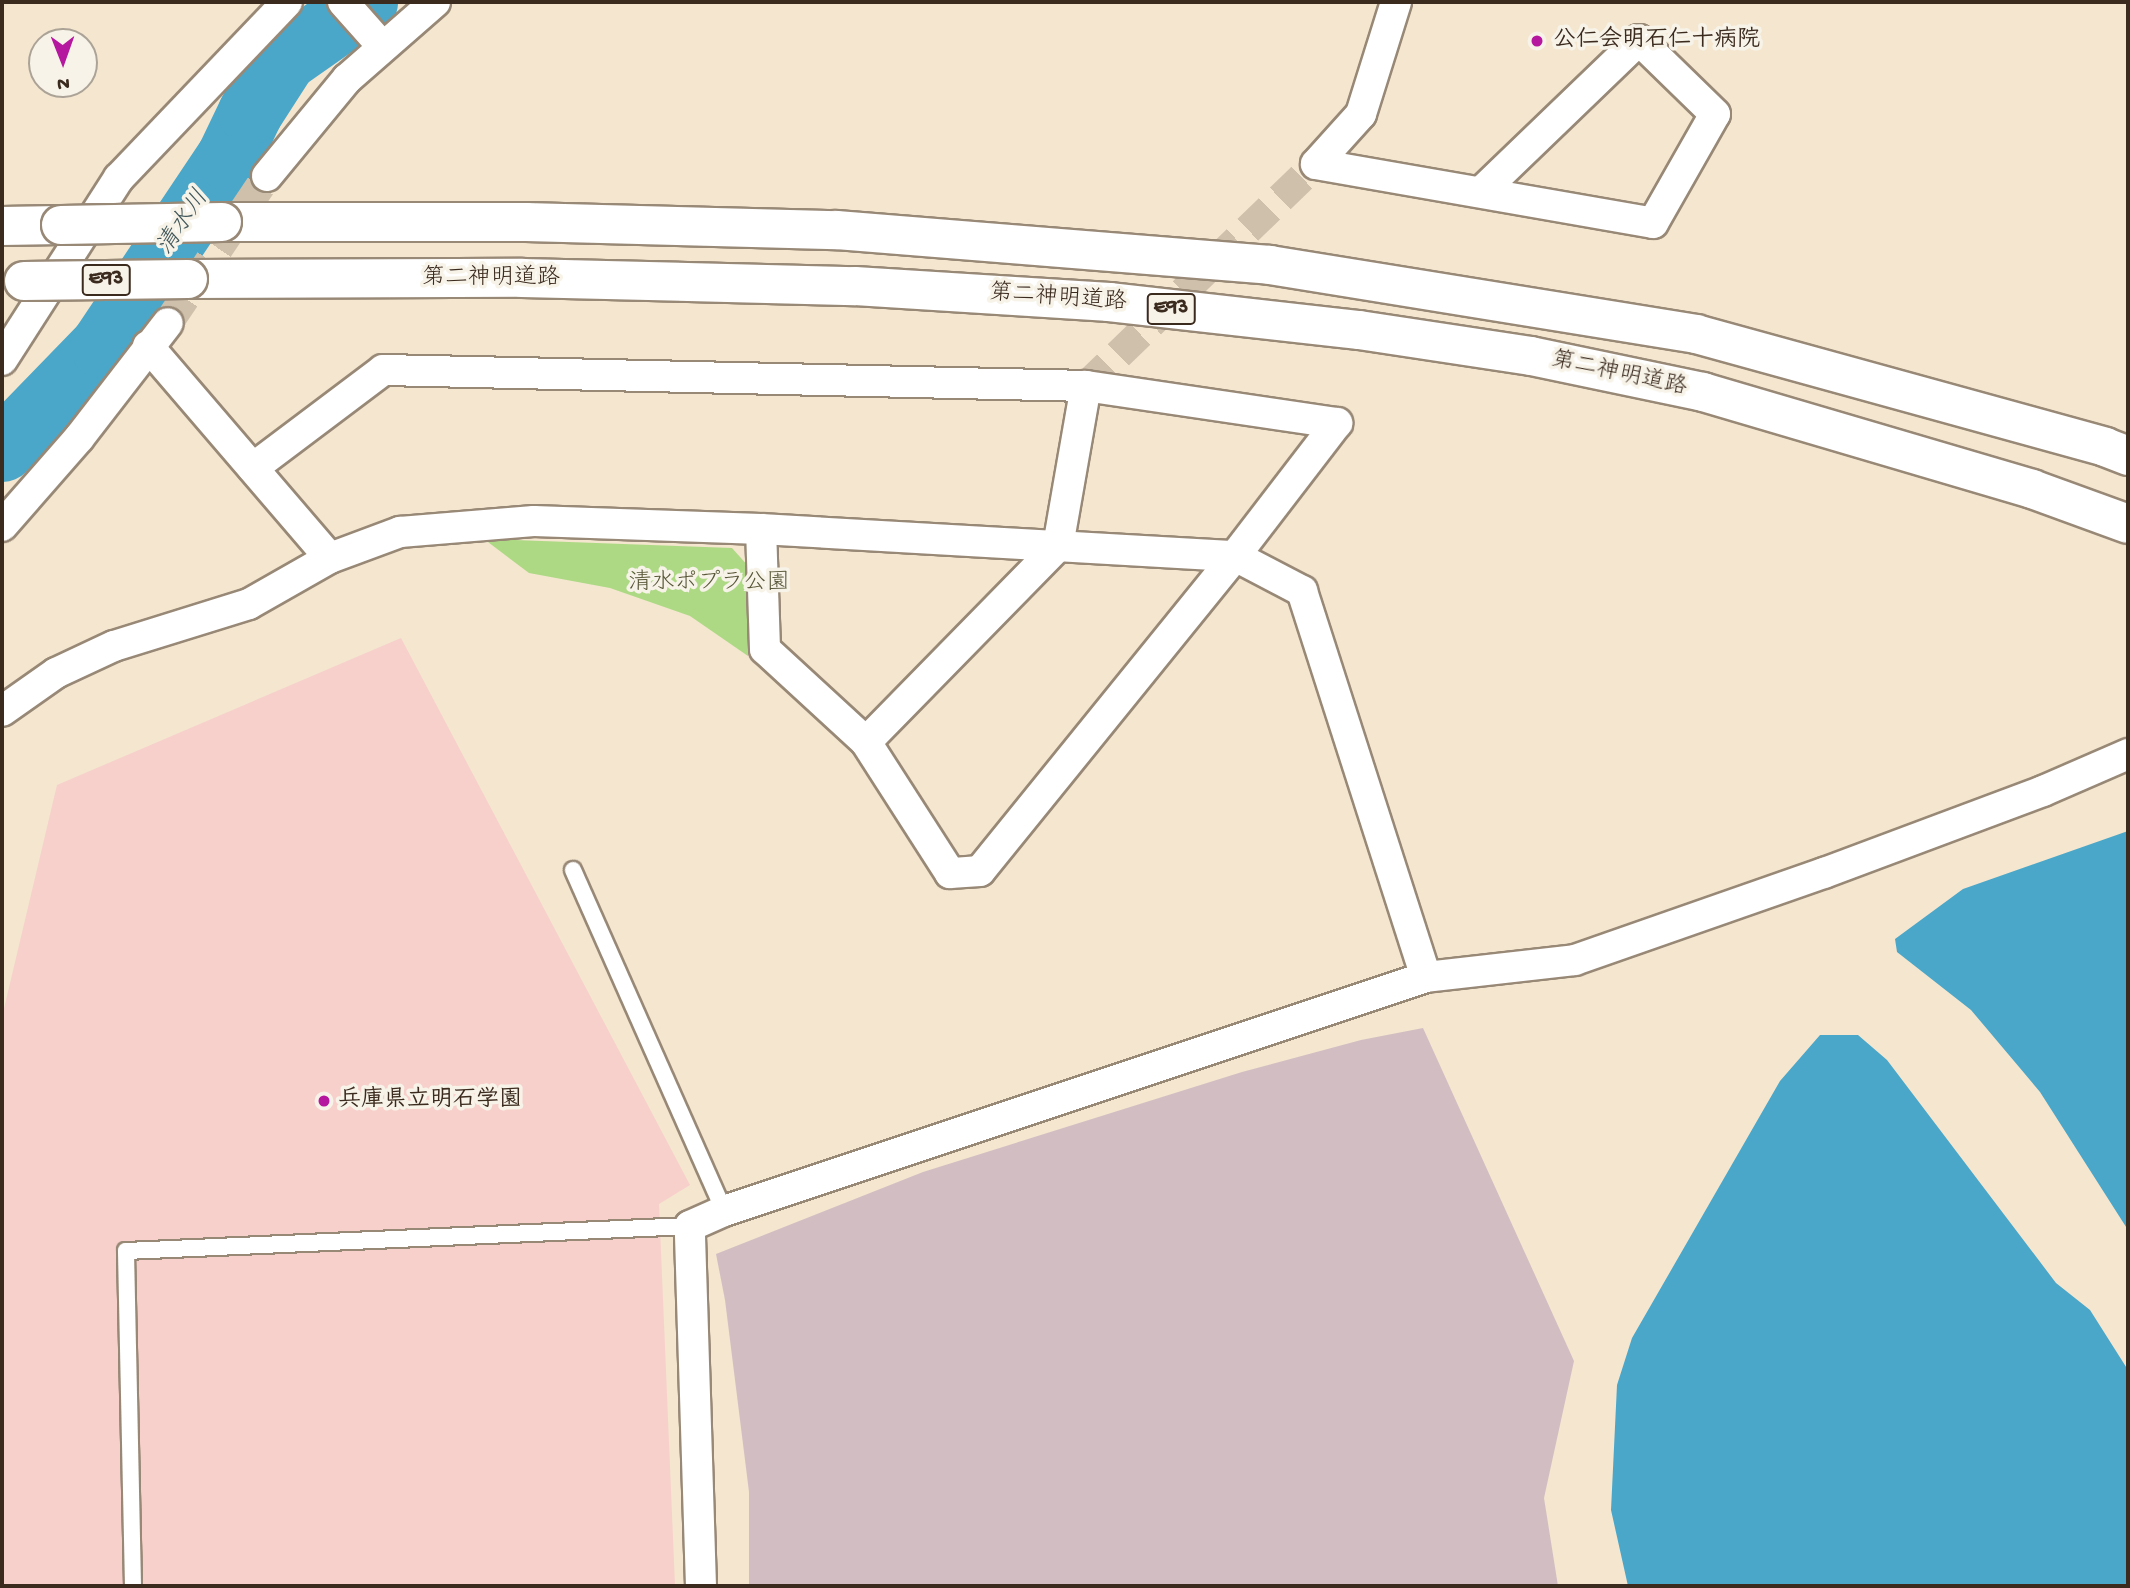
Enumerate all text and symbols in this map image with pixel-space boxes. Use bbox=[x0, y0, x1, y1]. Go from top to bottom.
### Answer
place label: 公仁会明石仁十病院 bbox=[1553, 27, 1760, 55]
north arrow bbox=[28, 28, 98, 98]
marker: 公仁会明石仁十病院 bbox=[1527, 31, 1547, 51]
text: N bbox=[57, 71, 70, 94]
water label: 清水川 bbox=[152, 185, 216, 261]
road number: E93 bbox=[82, 262, 130, 298]
street label: 第二神明道路 bbox=[422, 265, 560, 293]
street label: 第二神明道路 bbox=[988, 280, 1128, 318]
road number: E93 bbox=[1146, 292, 1196, 326]
street label: 第二神明道路 bbox=[1549, 347, 1689, 403]
park label: 清水ポプラ公園 bbox=[629, 570, 789, 598]
place label: 兵庫県立明石学園 bbox=[338, 1087, 522, 1115]
marker: 兵庫県立明石学園 bbox=[316, 1093, 332, 1109]

